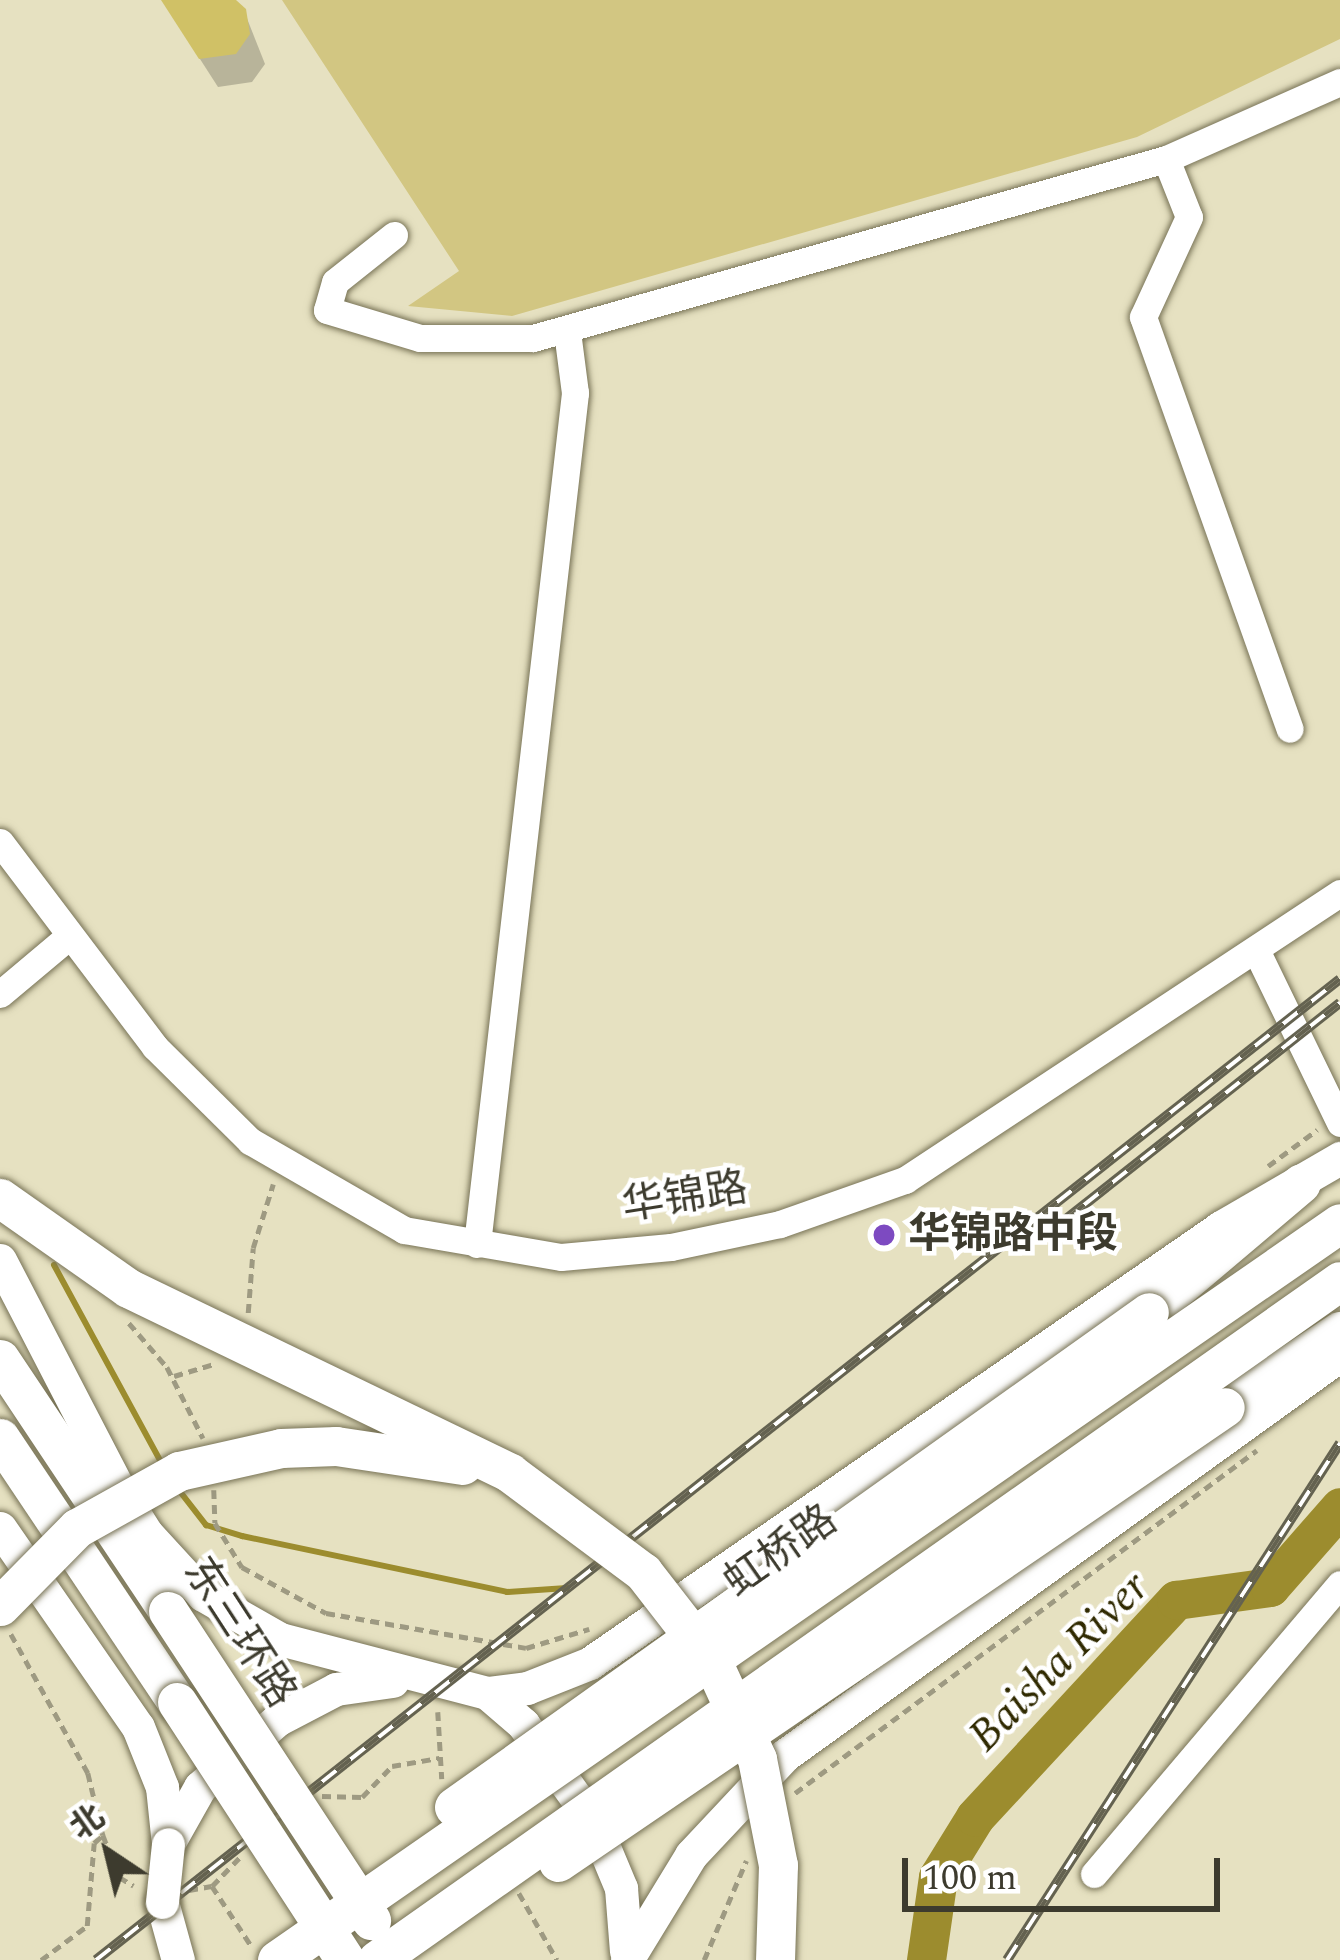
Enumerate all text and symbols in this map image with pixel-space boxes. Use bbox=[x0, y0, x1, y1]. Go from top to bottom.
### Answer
street label: 华锦路 bbox=[619, 1163, 751, 1233]
place label: 华锦路中段 bbox=[908, 1210, 1118, 1260]
marker: 华锦路中段 bbox=[871, 1222, 897, 1248]
street label: 虹桥路 bbox=[715, 1495, 847, 1609]
street label: 东三环路 bbox=[172, 1549, 306, 1717]
water label: Baisha River bbox=[958, 1561, 1160, 1763]
north arrow bbox=[48, 1792, 168, 1912]
text: 北 bbox=[59, 1793, 115, 1852]
scale bar bbox=[908, 1834, 1226, 1908]
text: 100 m bbox=[923, 1851, 1017, 1906]

